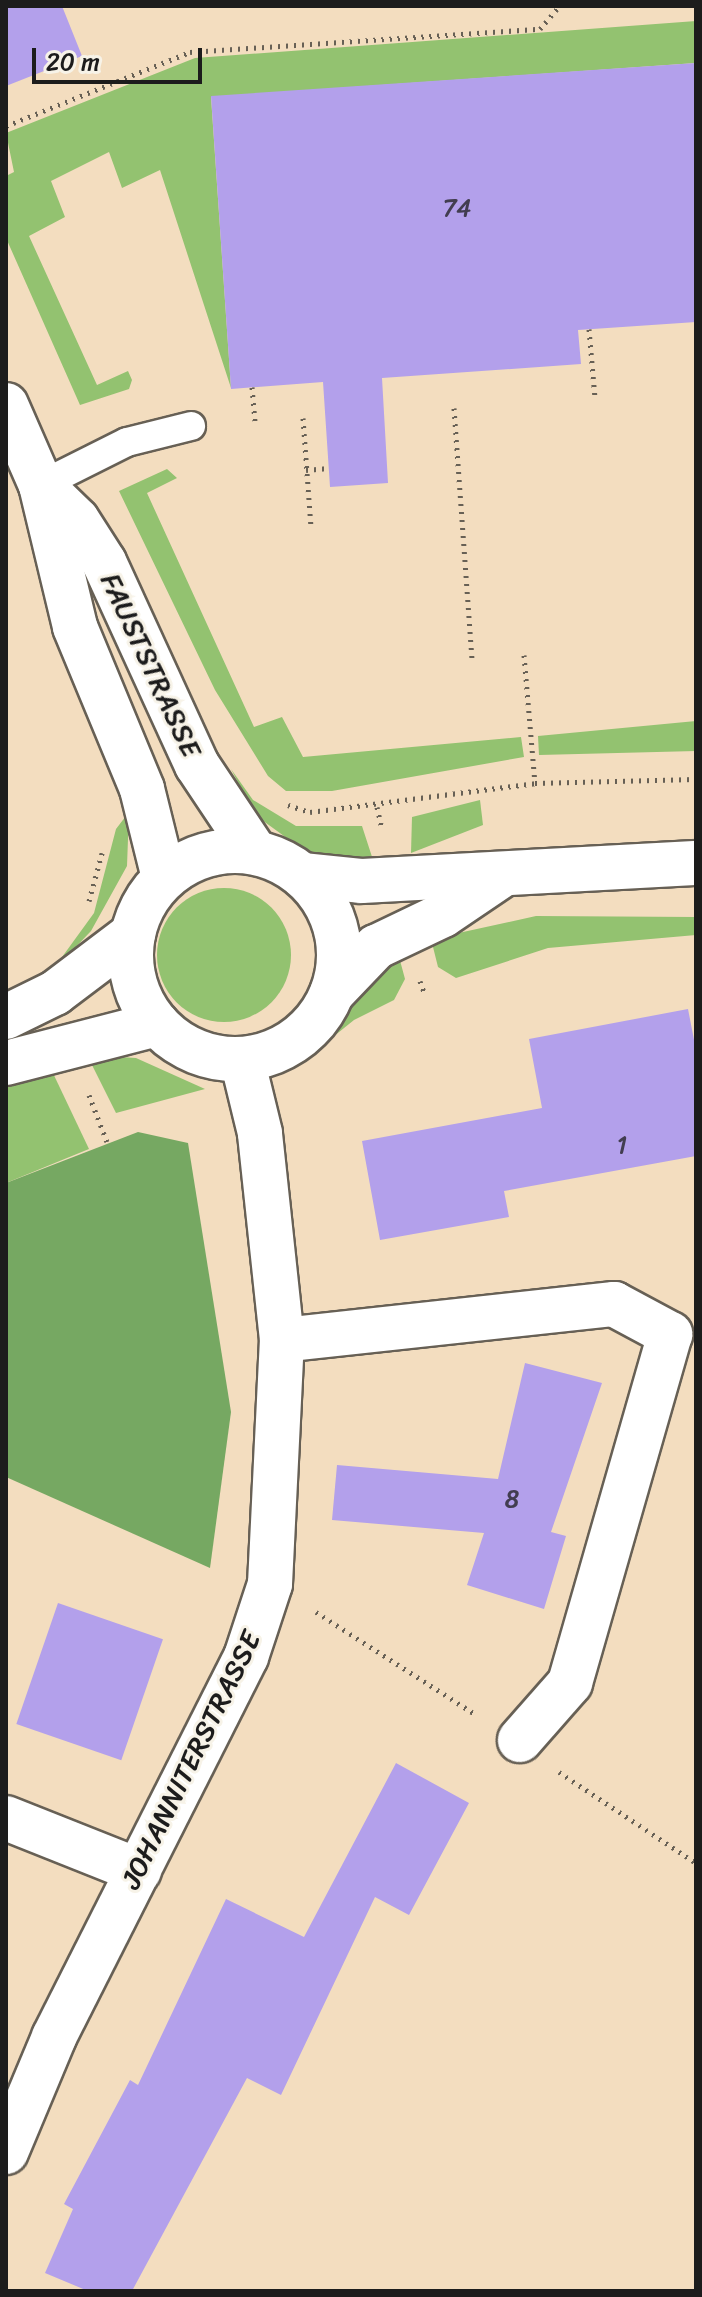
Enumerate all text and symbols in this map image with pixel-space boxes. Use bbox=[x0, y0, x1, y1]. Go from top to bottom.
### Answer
scale bar bbox=[36, 32, 206, 82]
text: 20 m bbox=[46, 41, 100, 83]
house number: 74 bbox=[443, 195, 471, 223]
street label: FAUSTSTRASSE bbox=[94, 568, 208, 762]
house number: 1 bbox=[617, 1132, 627, 1160]
house number: 8 bbox=[505, 1486, 519, 1514]
street label: JOHANNITERSTRASSE bbox=[114, 1626, 268, 1894]

